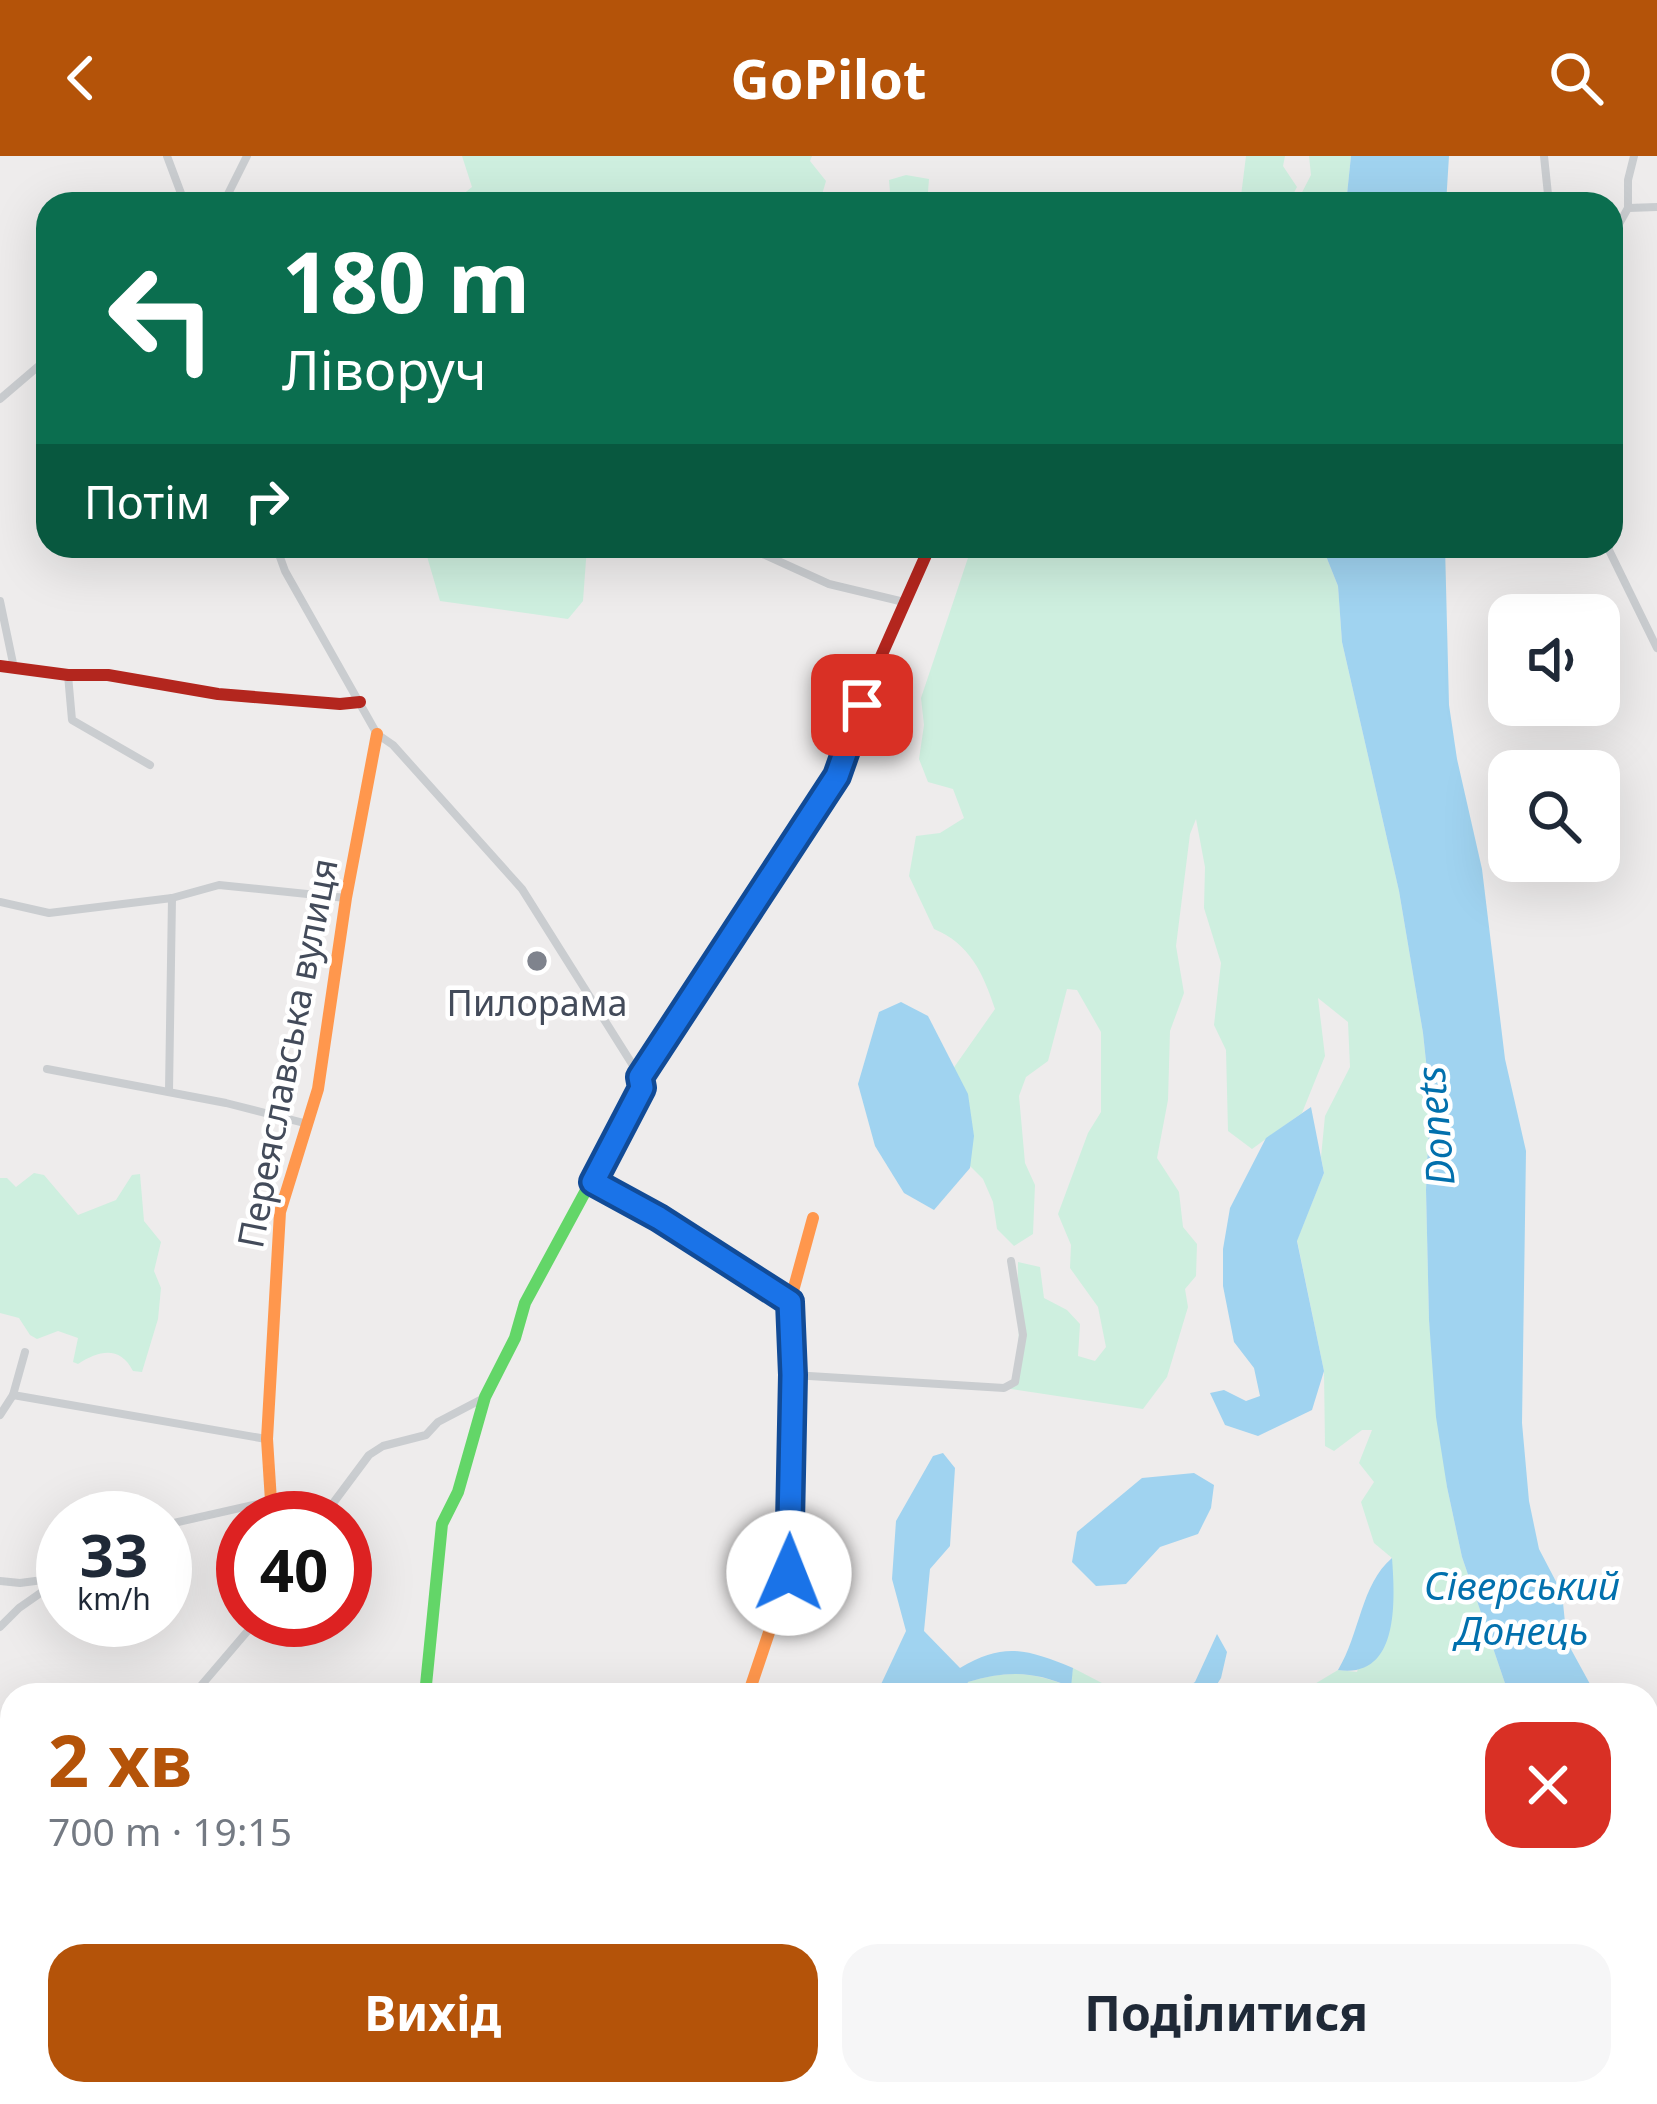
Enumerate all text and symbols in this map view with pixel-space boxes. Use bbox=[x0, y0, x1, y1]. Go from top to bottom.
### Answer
text: GoPilot bbox=[731, 41, 926, 115]
icon: back bbox=[48, 45, 114, 111]
icon: search bbox=[1543, 45, 1609, 111]
text: 180 m bbox=[282, 223, 530, 338]
icon: left bbox=[84, 240, 240, 396]
text: Ліворуч bbox=[282, 332, 487, 406]
icon: right bbox=[234, 468, 300, 534]
text: Потім bbox=[84, 471, 210, 532]
map controls bbox=[1488, 594, 1620, 882]
button: sound bbox=[1488, 594, 1620, 726]
pin bbox=[811, 654, 913, 756]
icon: arrive bbox=[829, 672, 895, 738]
button: search bbox=[1488, 750, 1620, 882]
street label: Переяславська вулиця bbox=[225, 854, 349, 1252]
marker: Пилорама bbox=[524, 948, 550, 974]
place label: Пилорама bbox=[447, 978, 627, 1027]
water label: Donets bbox=[1402, 1064, 1466, 1188]
speed limit sign: 40 bbox=[216, 1491, 372, 1647]
position arrow bbox=[726, 1510, 852, 1636]
text: 33 bbox=[80, 1513, 148, 1595]
water label: Сіверський Донець bbox=[1424, 1558, 1620, 1656]
text: km/h bbox=[77, 1578, 151, 1619]
text: 2 хв bbox=[48, 1710, 192, 1808]
button: close bbox=[1485, 1722, 1611, 1848]
text: 700 m · 19:15 bbox=[48, 1804, 292, 1857]
button: Вихід bbox=[48, 1944, 818, 2082]
button: Поділитися bbox=[842, 1944, 1611, 2082]

